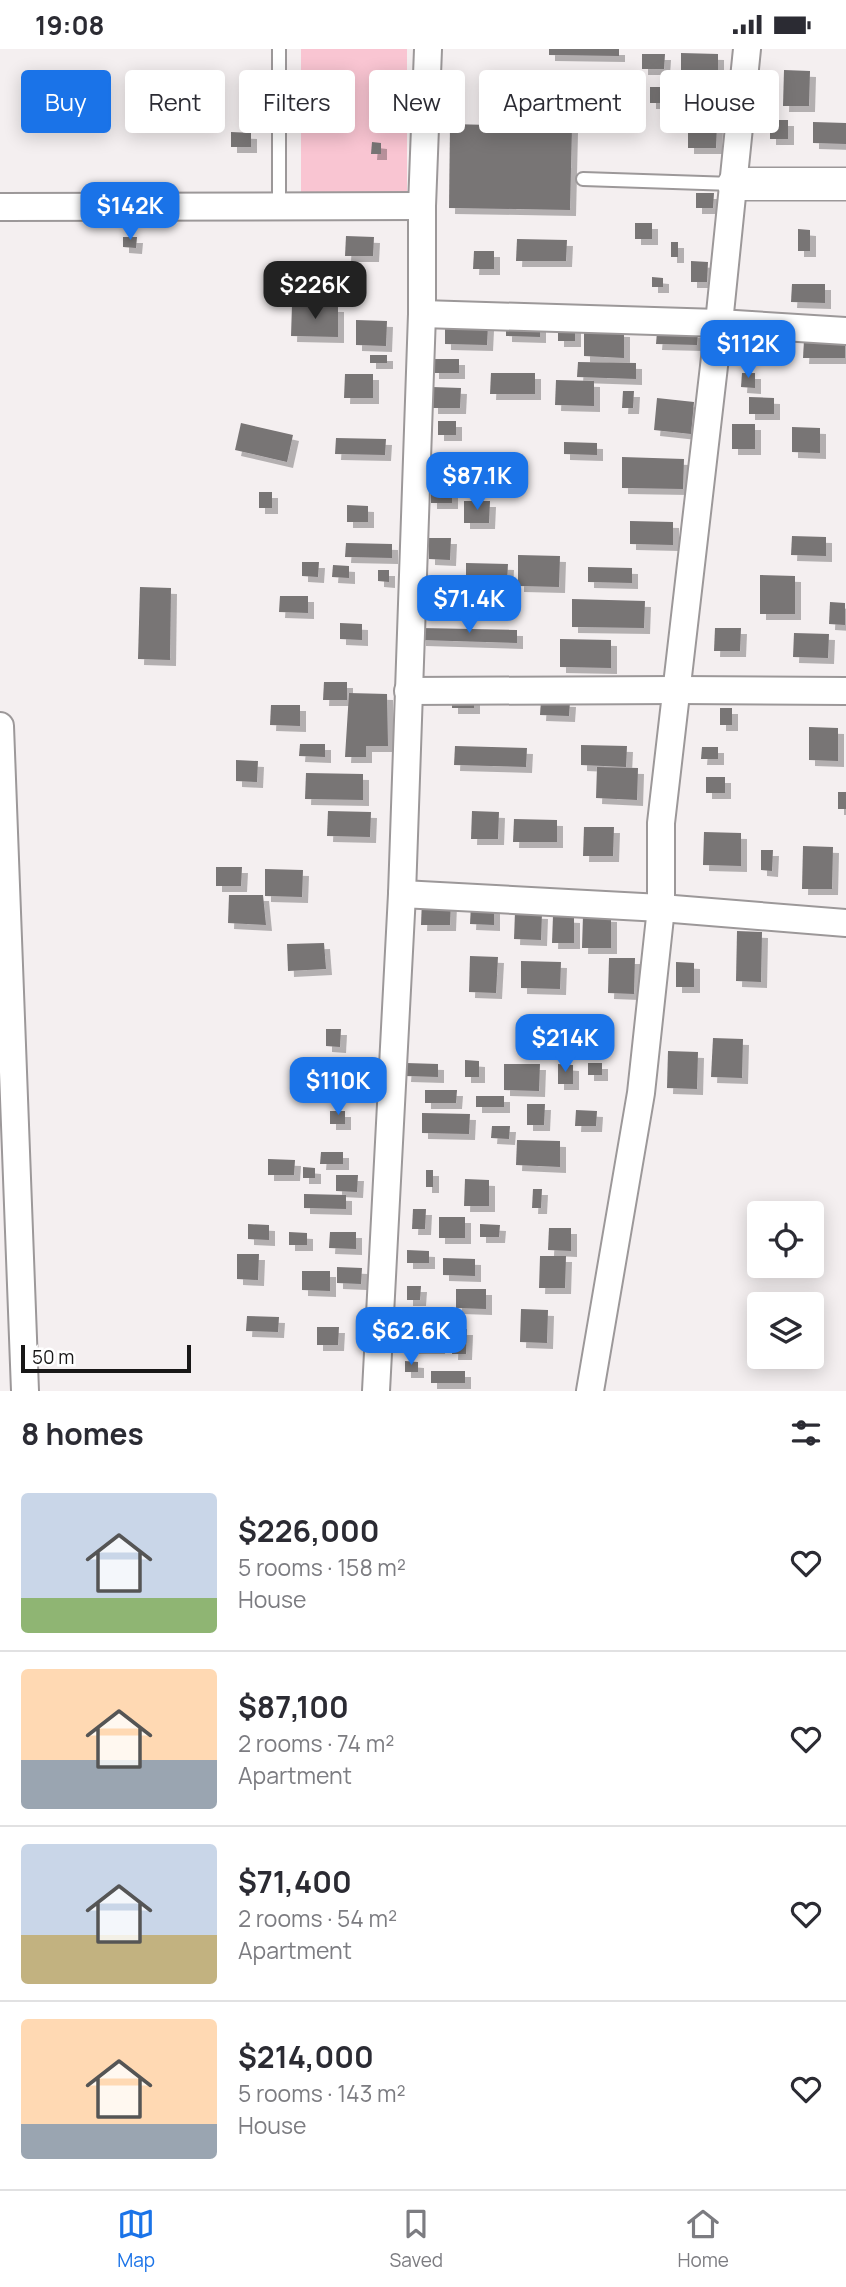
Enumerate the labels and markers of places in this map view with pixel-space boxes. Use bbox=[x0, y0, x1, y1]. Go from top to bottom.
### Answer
pin: $142K bbox=[81, 183, 179, 242]
pin: $226K bbox=[266, 261, 364, 321]
pin: $112K bbox=[699, 321, 797, 380]
pin: $87.1K bbox=[420, 453, 534, 512]
pin: $71.4K bbox=[412, 575, 526, 635]
pin: $214K bbox=[516, 1014, 614, 1074]
pin: $110K bbox=[289, 1058, 387, 1117]
pin: $62.6K bbox=[354, 1307, 468, 1367]

